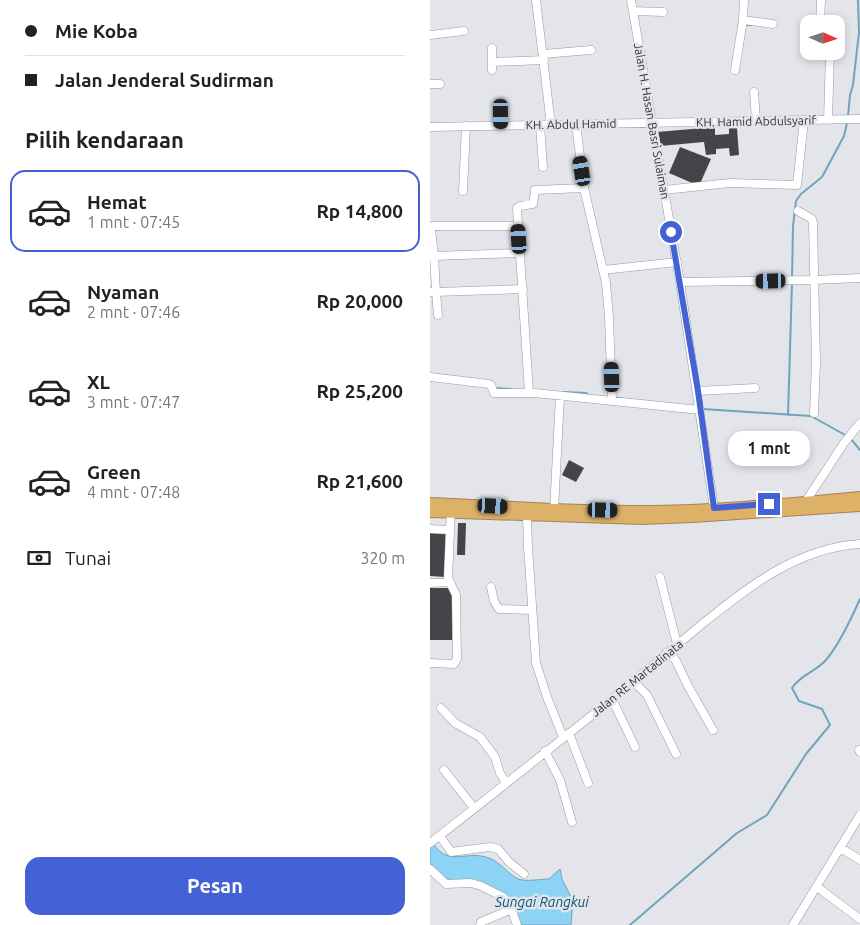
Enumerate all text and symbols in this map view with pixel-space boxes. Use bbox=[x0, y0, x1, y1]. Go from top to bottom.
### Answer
north arrow bbox=[800, 15, 845, 60]
map controls bbox=[800, 15, 845, 60]
text: Mie Koba bbox=[55, 20, 138, 42]
street label: Jalan H. Hasan Basri Sulaiman bbox=[632, 42, 672, 200]
text: Jalan Jenderal Sudirman bbox=[55, 69, 274, 91]
car bbox=[493, 99, 508, 129]
street label: KH. Hamid Abdulsyarif bbox=[696, 113, 817, 129]
street label: KH. Abdul Hamid bbox=[526, 117, 616, 131]
text: Pilih kendaraan bbox=[25, 127, 184, 152]
car bbox=[572, 155, 591, 187]
icon: car bbox=[27, 189, 72, 234]
text: Hemat bbox=[87, 191, 147, 213]
text: Rp 14,800 bbox=[316, 200, 403, 222]
text: 1 mnt · 07:45 bbox=[87, 213, 180, 231]
route start bbox=[660, 221, 682, 243]
car bbox=[510, 224, 527, 254]
car bbox=[755, 273, 786, 289]
icon: car bbox=[27, 279, 72, 324]
text: Nyaman bbox=[87, 281, 159, 303]
text: Rp 20,000 bbox=[316, 290, 403, 312]
text: 2 mnt · 07:46 bbox=[87, 303, 180, 321]
car bbox=[603, 362, 620, 392]
icon: car bbox=[27, 369, 72, 414]
text: XL bbox=[87, 371, 110, 393]
text: Rp 25,200 bbox=[316, 380, 403, 402]
text: 3 mnt · 07:47 bbox=[87, 393, 180, 411]
callout: 1 mnt bbox=[728, 432, 810, 466]
text: 1 mnt bbox=[748, 439, 790, 457]
icon: car bbox=[27, 459, 72, 504]
text: Green bbox=[87, 461, 141, 483]
text: Rp 21,600 bbox=[316, 470, 403, 492]
text: 4 mnt · 07:48 bbox=[87, 483, 180, 501]
route end bbox=[758, 493, 780, 515]
car bbox=[477, 498, 508, 514]
car bbox=[587, 502, 618, 518]
icon: cash bbox=[25, 544, 53, 572]
text: Tunai bbox=[65, 547, 111, 569]
text: 320 m bbox=[360, 549, 405, 567]
street label: Jalan RE Martadinata bbox=[589, 637, 685, 719]
button: Pesan bbox=[25, 857, 405, 915]
water label: Sungai Rangkui bbox=[494, 894, 589, 910]

